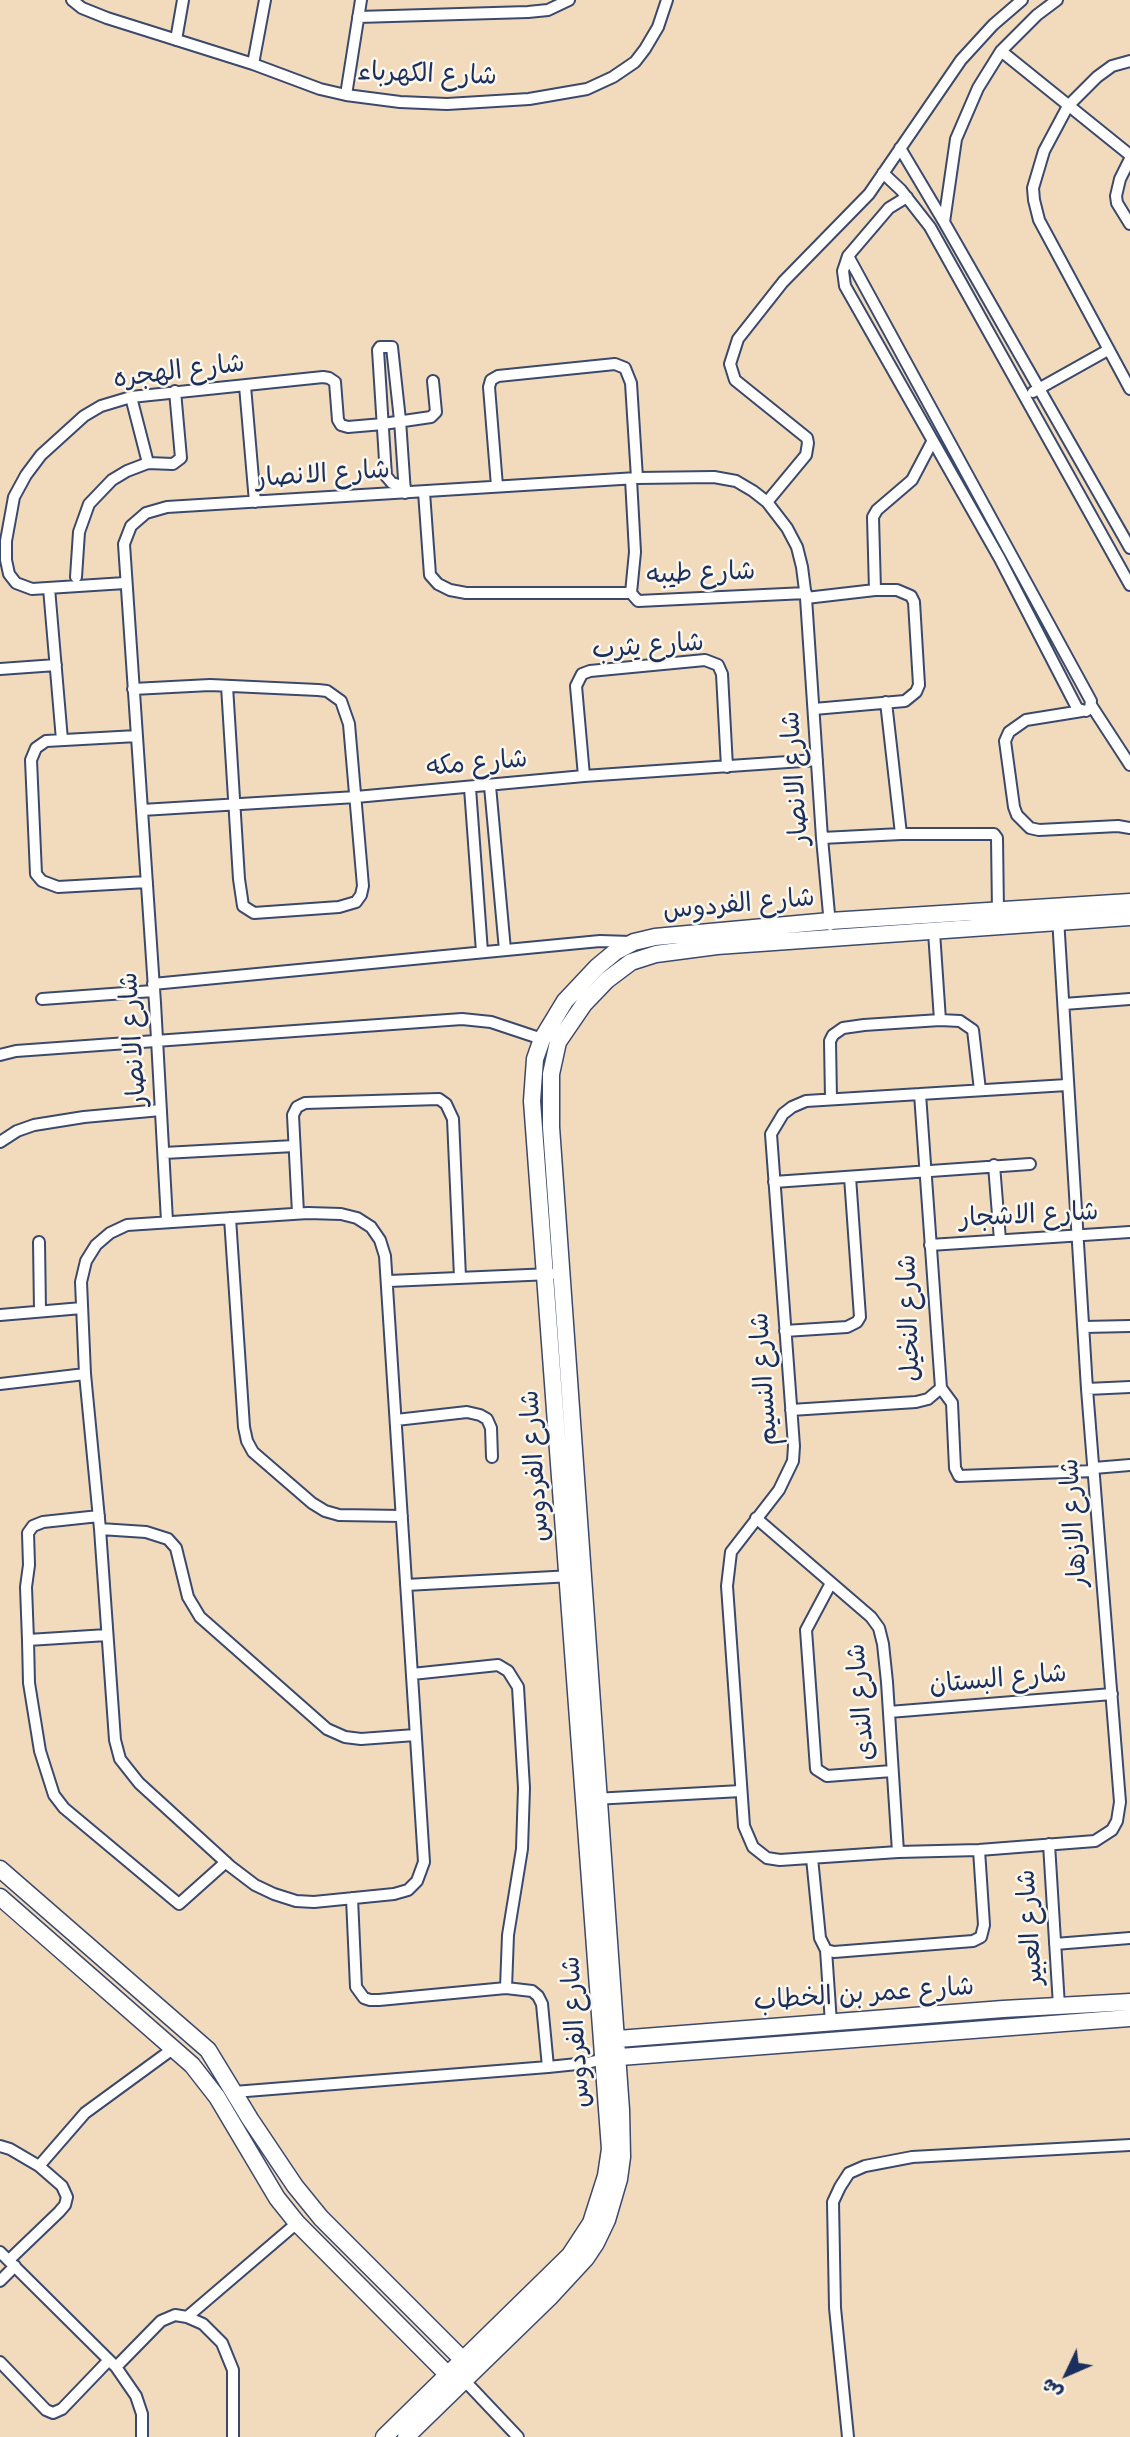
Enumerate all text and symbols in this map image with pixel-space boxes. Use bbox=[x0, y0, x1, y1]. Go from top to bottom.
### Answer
street label: شارع الكهرباء bbox=[357, 57, 497, 93]
street label: شارع الهجره bbox=[112, 348, 246, 396]
street label: شارع الانصار bbox=[255, 455, 391, 495]
street label: شارع طيبه bbox=[646, 557, 756, 591]
street label: شارع يثرب bbox=[591, 628, 705, 666]
street label: شارع الانصار bbox=[776, 710, 816, 846]
street label: شارع مكه bbox=[425, 744, 529, 784]
street label: شارع الفردوس bbox=[662, 883, 816, 927]
street label: شارع الانصار bbox=[114, 971, 154, 1107]
street label: شارع الاشجار bbox=[959, 1197, 1099, 1235]
street label: شارع النخيل bbox=[892, 1254, 928, 1382]
street label: شارع النسيم bbox=[745, 1311, 785, 1447]
street label: شارع الفردوس bbox=[515, 1389, 557, 1543]
street label: شارع الازهار bbox=[1055, 1457, 1095, 1589]
street label: شارع الندى bbox=[841, 1642, 883, 1762]
street label: شارع البستان bbox=[928, 1658, 1068, 1702]
street label: شارع العبير bbox=[1011, 1868, 1051, 1986]
street label: شارع الفردوس bbox=[556, 1955, 598, 2109]
street label: شارع عمر بن الخطاب bbox=[753, 1972, 975, 2018]
north arrow bbox=[1032, 2339, 1102, 2409]
text: ش bbox=[1032, 2370, 1071, 2408]

